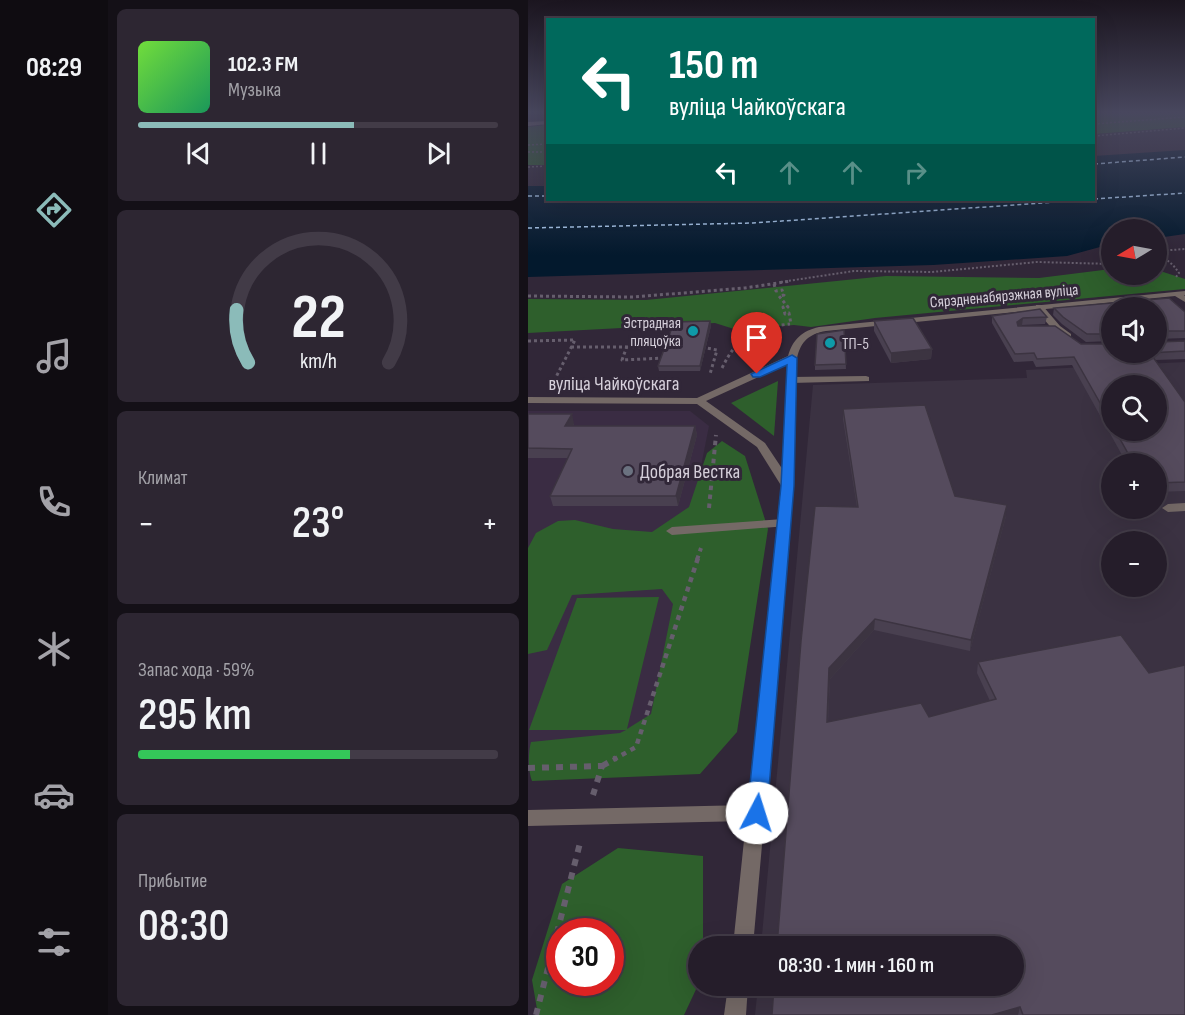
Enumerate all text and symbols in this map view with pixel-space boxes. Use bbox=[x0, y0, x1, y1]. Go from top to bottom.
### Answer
text: 150 m bbox=[669, 40, 758, 91]
icon: left bbox=[570, 42, 648, 120]
text: 102.3 FM bbox=[228, 51, 298, 78]
text: 08:29 bbox=[26, 52, 82, 84]
text: Музыка bbox=[228, 78, 281, 102]
text: вуліца Чайкоўскага bbox=[669, 91, 846, 123]
icon: previous bbox=[182, 137, 215, 170]
icon: pause bbox=[302, 137, 335, 170]
icon: next bbox=[422, 137, 455, 170]
icon: left bbox=[710, 156, 743, 189]
icon: ahead bbox=[773, 156, 806, 189]
icon: ahead bbox=[836, 156, 869, 189]
icon: right bbox=[899, 156, 932, 189]
icon: directions bbox=[33, 189, 75, 231]
north arrow bbox=[1101, 219, 1167, 285]
map controls bbox=[1101, 219, 1167, 597]
text: 22 bbox=[291, 281, 345, 356]
street label: Сярэдненабярэжная вуліца bbox=[929, 281, 1079, 312]
button: sound bbox=[1101, 297, 1167, 363]
pin bbox=[731, 312, 782, 374]
place label: Эстрадная пляцоўка bbox=[623, 314, 681, 351]
icon: arrive bbox=[740, 321, 773, 354]
marker: Эстрадная пляцоўка bbox=[686, 324, 700, 338]
icon: music bbox=[33, 335, 75, 377]
place label: ТП-5 bbox=[842, 335, 869, 354]
marker: ТП-5 bbox=[823, 336, 837, 350]
text: km/h bbox=[299, 350, 337, 375]
street label: вуліца Чайкоўскага bbox=[549, 372, 680, 396]
button: search bbox=[1101, 375, 1167, 441]
button: + bbox=[1101, 453, 1167, 519]
place label: Добрая Вестка bbox=[640, 460, 740, 484]
marker: Добрая Вестка bbox=[621, 464, 635, 478]
text: Климат bbox=[138, 466, 188, 490]
icon: phone bbox=[33, 481, 75, 523]
text: 23° bbox=[292, 496, 344, 551]
text: − bbox=[138, 504, 154, 544]
text: + bbox=[482, 504, 498, 544]
button: − bbox=[1101, 531, 1167, 597]
icon: climate bbox=[33, 628, 75, 670]
text: Запас хода · 59% bbox=[138, 658, 254, 682]
text: 295 km bbox=[138, 688, 252, 743]
icon: car bbox=[33, 774, 75, 816]
position arrow bbox=[725, 781, 789, 845]
text: Прибытие bbox=[138, 869, 207, 893]
text: 08:30 bbox=[138, 899, 229, 954]
speed limit sign: 30 bbox=[546, 918, 624, 996]
icon: filters bbox=[33, 921, 75, 963]
text: 08:30 · 1 мин · 160 m bbox=[778, 952, 934, 979]

